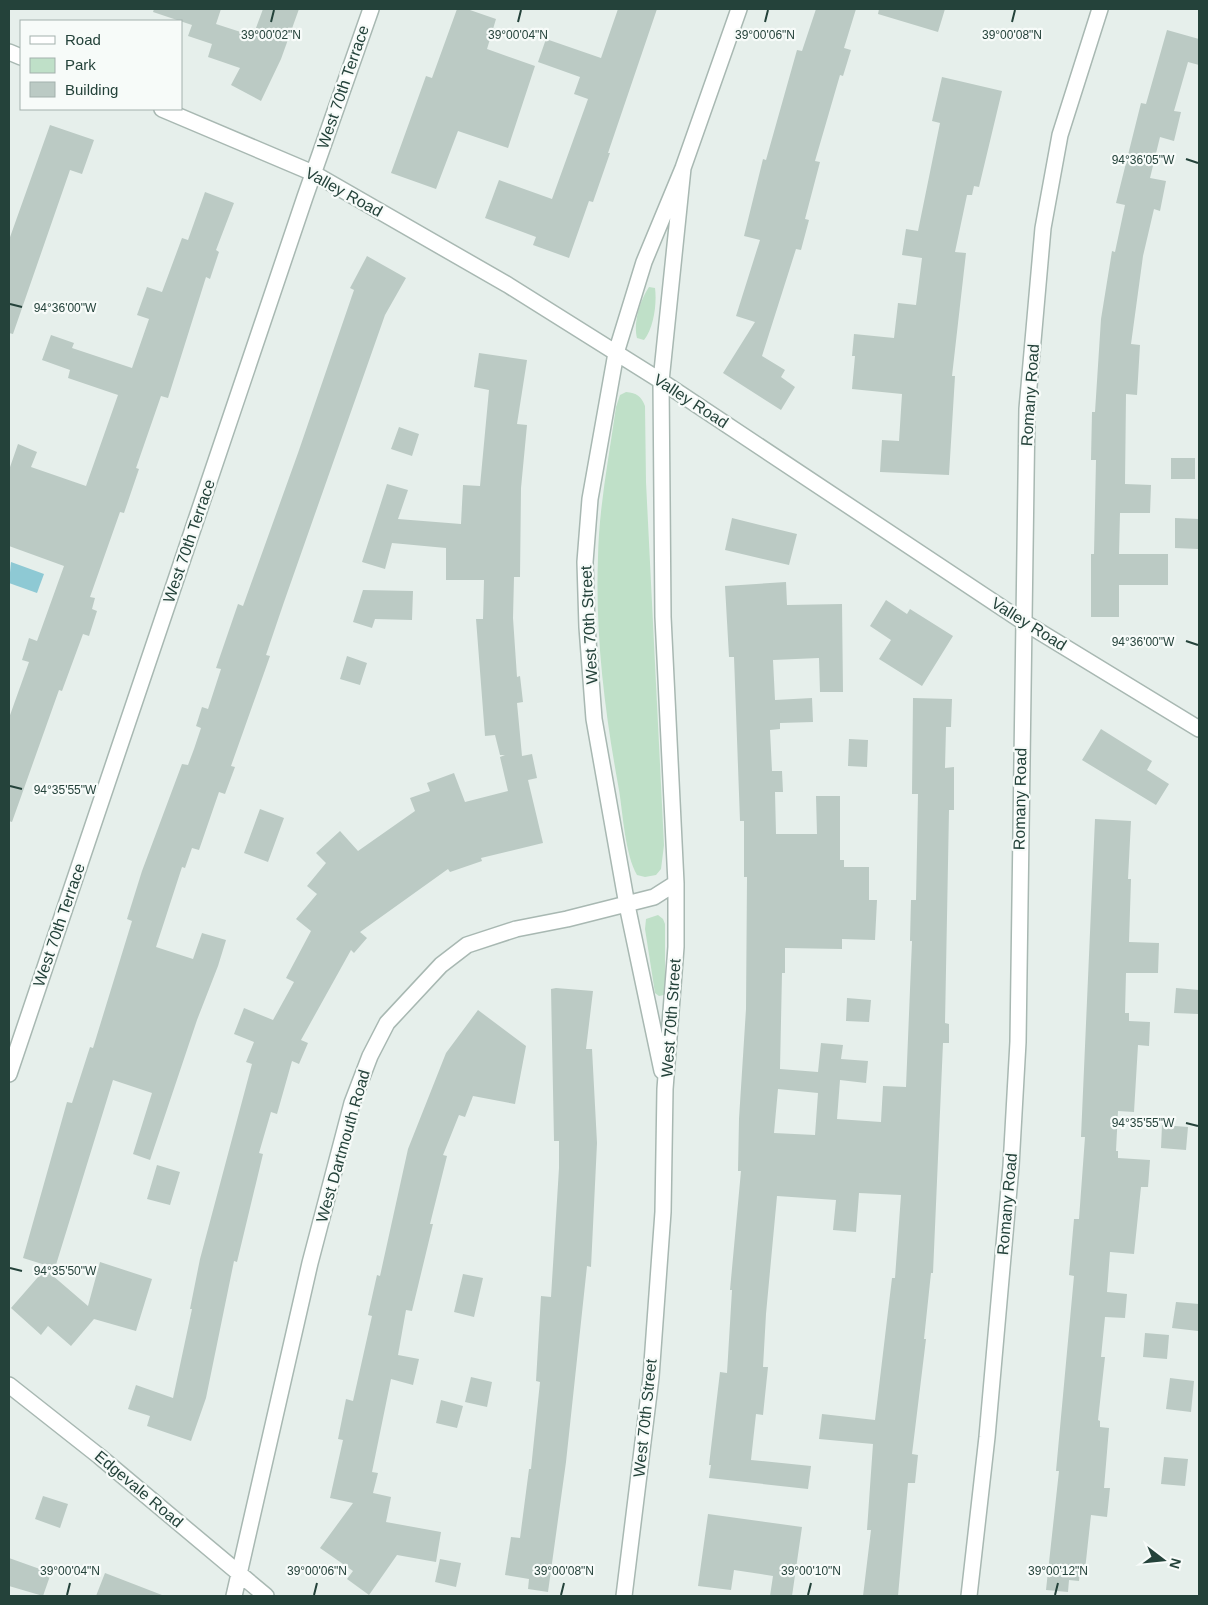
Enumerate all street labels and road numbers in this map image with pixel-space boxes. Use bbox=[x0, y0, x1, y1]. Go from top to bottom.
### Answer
street label: West 70th Terrace bbox=[314, 23, 372, 151]
street label: Valley Road bbox=[303, 164, 385, 220]
street label: Romany Road bbox=[1018, 343, 1042, 447]
street label: Valley Road bbox=[651, 371, 731, 431]
street label: West 70th Terrace bbox=[160, 477, 218, 605]
street label: West 70th Street bbox=[577, 565, 601, 685]
street label: Valley Road bbox=[988, 594, 1070, 654]
street label: Romany Road bbox=[1011, 748, 1029, 850]
street label: West 70th Terrace bbox=[30, 861, 88, 989]
street label: West 70th Street bbox=[658, 958, 684, 1078]
street label: West Dartmouth Road bbox=[313, 1068, 373, 1224]
street label: Romany Road bbox=[994, 1152, 1020, 1256]
street label: West 70th Street bbox=[630, 1357, 660, 1478]
street label: Edgevale Road bbox=[92, 1447, 186, 1531]

